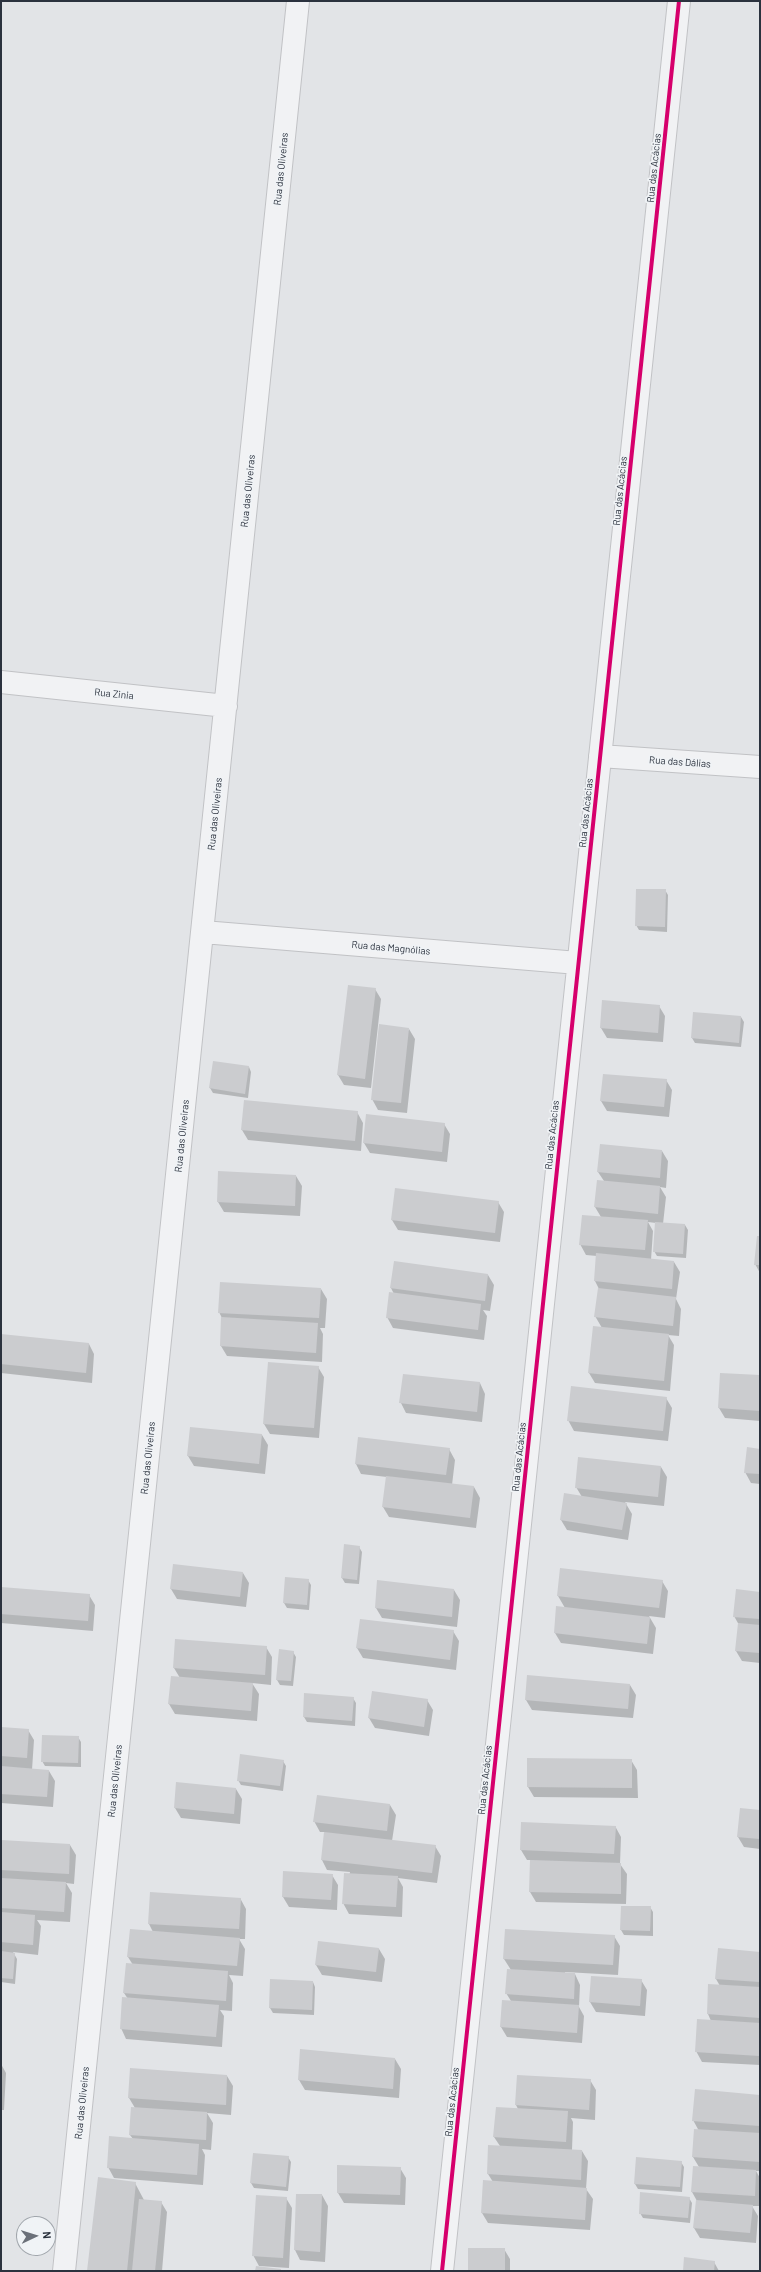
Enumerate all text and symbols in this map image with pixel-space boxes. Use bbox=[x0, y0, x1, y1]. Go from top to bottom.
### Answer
street label: Rua das Oliveiras bbox=[271, 132, 291, 206]
street label: Rua das Acácias bbox=[644, 133, 664, 203]
street label: Rua das Oliveiras bbox=[238, 454, 258, 528]
street label: Rua das Acácias bbox=[610, 456, 630, 526]
street label: Rua Zinia bbox=[94, 686, 134, 702]
street label: Rua das Dálias bbox=[649, 754, 711, 770]
street label: Rua das Oliveiras bbox=[205, 777, 225, 851]
street label: Rua das Acácias bbox=[576, 778, 596, 848]
street label: Rua das Magnólias bbox=[351, 939, 431, 957]
street label: Rua das Oliveiras bbox=[172, 1099, 192, 1173]
street label: Rua das Acácias bbox=[542, 1100, 562, 1170]
street label: Rua das Oliveiras bbox=[138, 1421, 158, 1495]
street label: Rua das Acácias bbox=[509, 1422, 529, 1492]
street label: Rua das Oliveiras bbox=[105, 1744, 125, 1818]
street label: Rua das Acácias bbox=[475, 1745, 495, 1815]
street label: Rua das Oliveiras bbox=[72, 2066, 92, 2140]
street label: Rua das Acácias bbox=[442, 2067, 462, 2137]
north arrow bbox=[16, 2216, 56, 2256]
text: N bbox=[41, 2231, 54, 2239]

